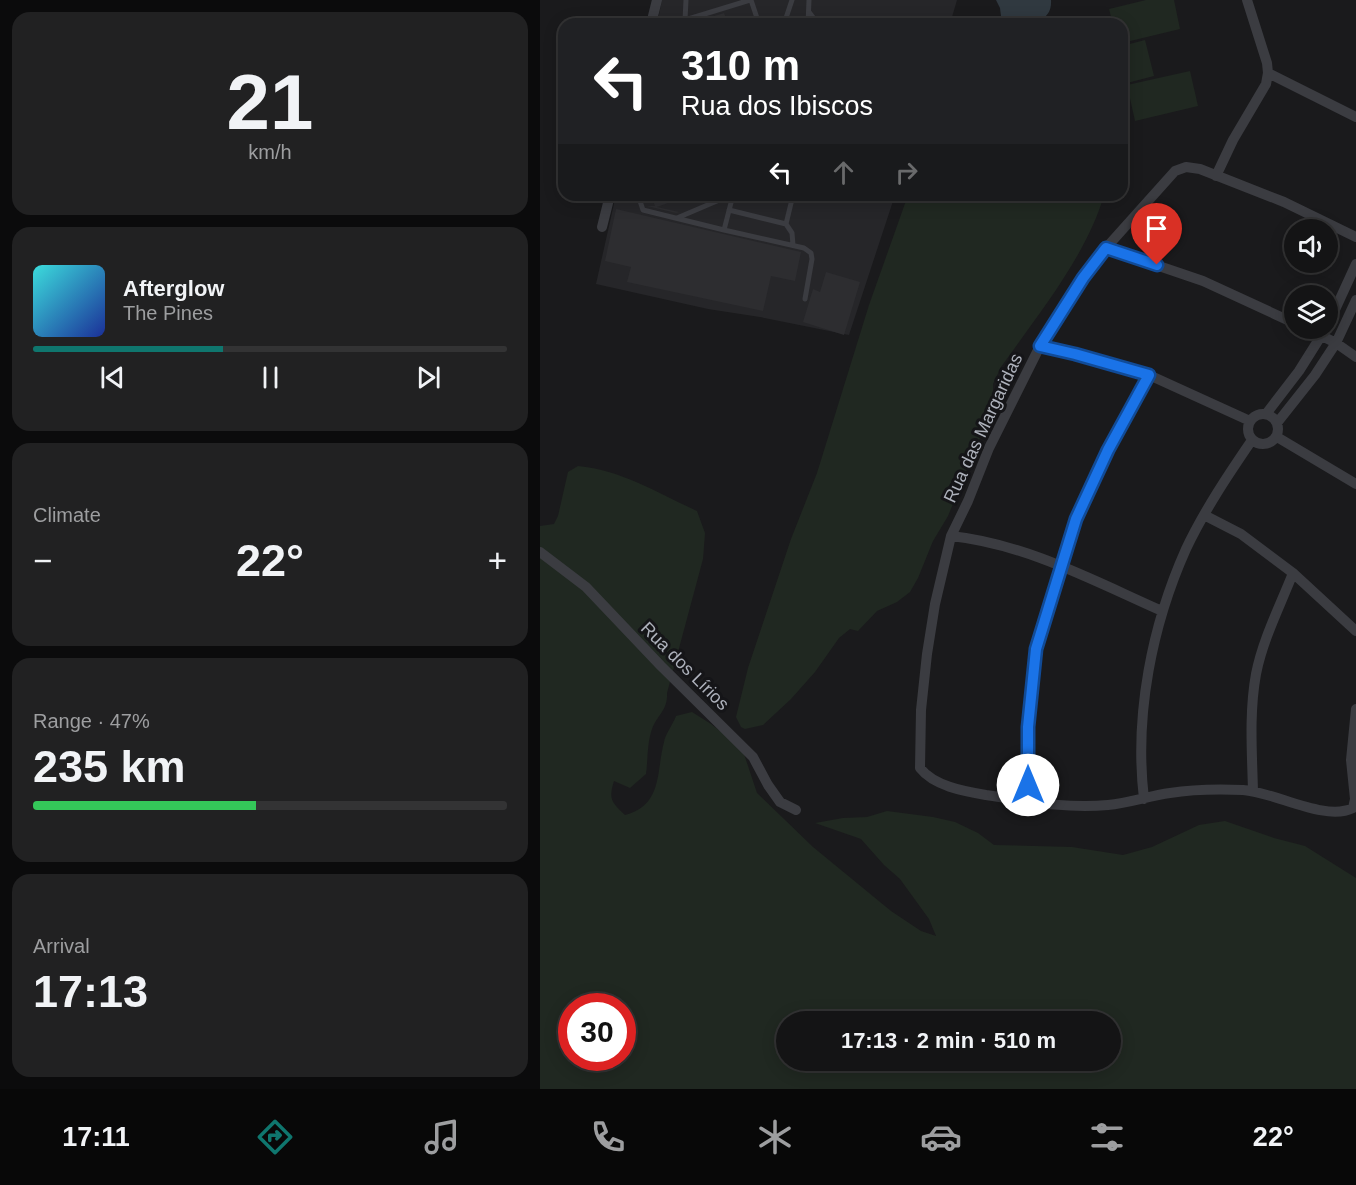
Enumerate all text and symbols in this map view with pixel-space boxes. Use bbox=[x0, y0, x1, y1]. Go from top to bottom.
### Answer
icon: left bbox=[582, 42, 660, 120]
text: 310 m bbox=[681, 42, 800, 89]
text: 21 bbox=[227, 58, 313, 146]
text: Rua dos Ibiscos bbox=[681, 91, 873, 121]
text: km/h bbox=[248, 141, 292, 163]
icon: left bbox=[764, 156, 797, 189]
icon: ahead bbox=[827, 156, 860, 189]
icon: right bbox=[890, 156, 923, 189]
pin bbox=[1131, 203, 1182, 265]
icon: arrive bbox=[1140, 212, 1173, 245]
map controls bbox=[1284, 219, 1338, 339]
button: sound bbox=[1284, 219, 1338, 273]
text: Afterglow bbox=[123, 276, 224, 301]
button: layers bbox=[1284, 285, 1338, 339]
text: The Pines bbox=[123, 302, 213, 324]
street label: Rua das Margaridas bbox=[940, 350, 1026, 506]
icon: previous bbox=[96, 361, 129, 394]
icon: pause bbox=[254, 361, 287, 394]
icon: next bbox=[412, 361, 445, 394]
text: Climate bbox=[33, 504, 101, 526]
text: 22° bbox=[236, 535, 304, 586]
text: − bbox=[33, 542, 52, 579]
text: + bbox=[488, 542, 507, 579]
street label: Rua dos Lírios bbox=[637, 618, 733, 714]
text: Range · 47% bbox=[33, 710, 150, 732]
text: 235 km bbox=[33, 741, 186, 792]
position arrow bbox=[996, 753, 1060, 817]
text: Arrival bbox=[33, 935, 90, 957]
text: 17:13 bbox=[33, 966, 148, 1017]
speed limit sign: 30 bbox=[558, 993, 636, 1071]
text: 17:13 · 2 min · 510 m bbox=[841, 1028, 1056, 1053]
icon: directions bbox=[254, 1116, 296, 1158]
icon: music bbox=[421, 1116, 463, 1158]
icon: phone bbox=[587, 1116, 629, 1158]
icon: climate bbox=[754, 1116, 796, 1158]
icon: car bbox=[920, 1116, 962, 1158]
icon: filters bbox=[1086, 1116, 1128, 1158]
text: 17:11 bbox=[62, 1122, 130, 1152]
text: 22° bbox=[1253, 1122, 1294, 1152]

